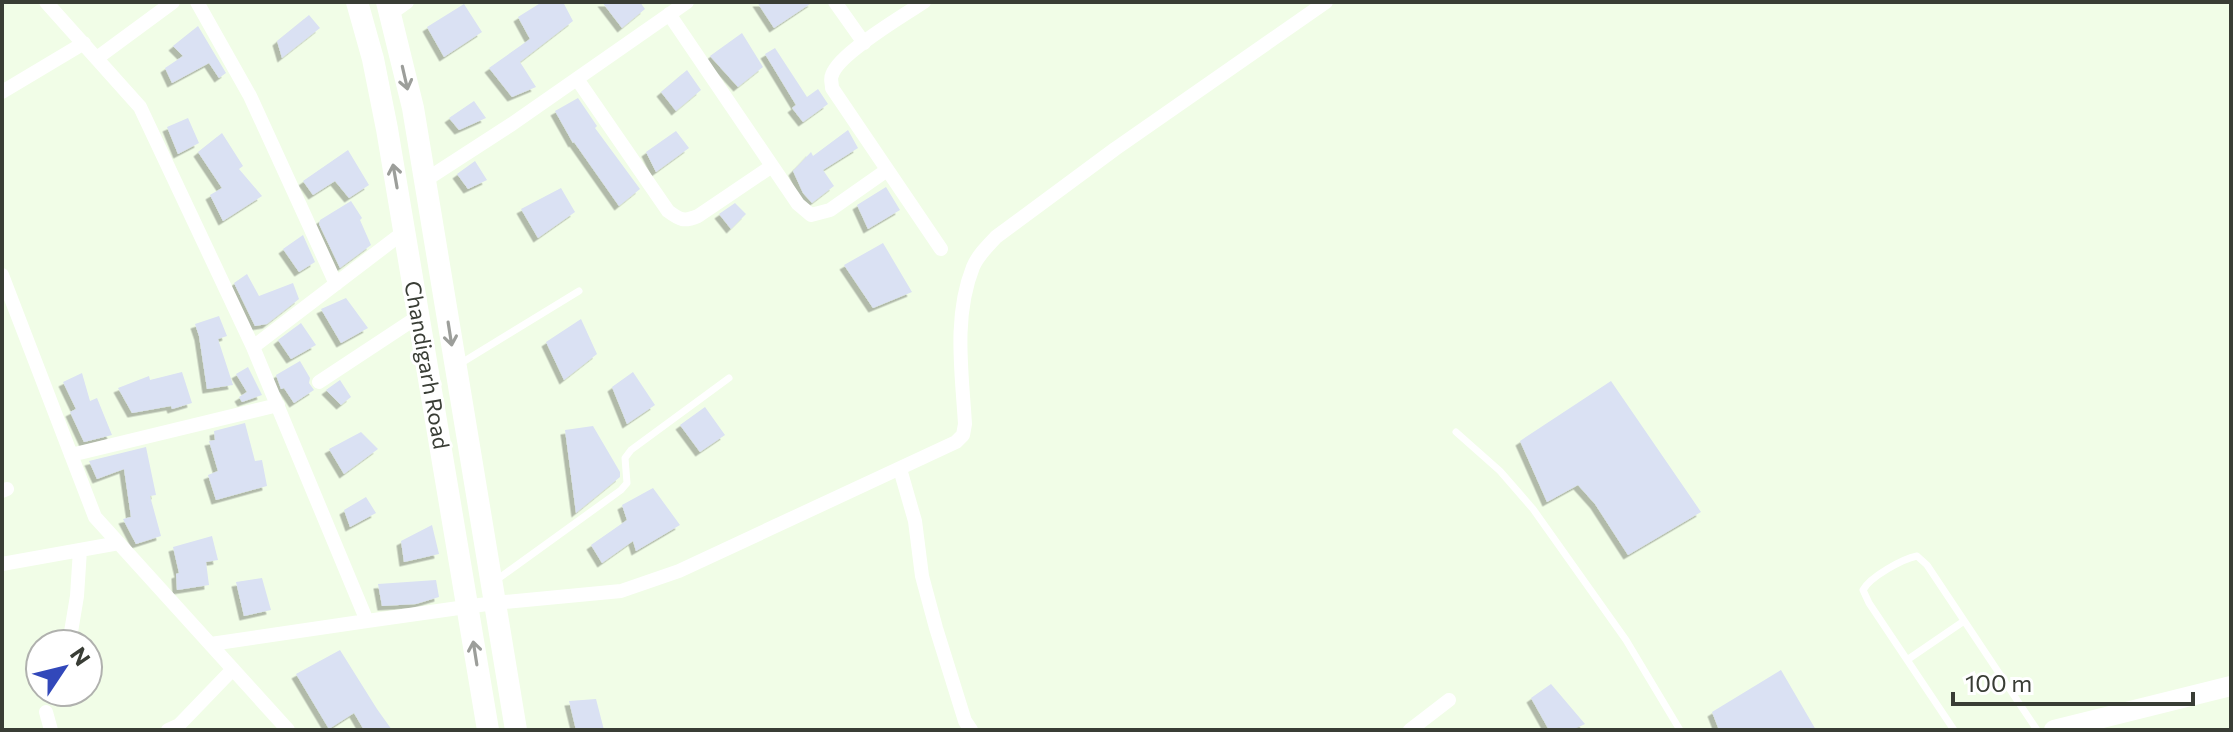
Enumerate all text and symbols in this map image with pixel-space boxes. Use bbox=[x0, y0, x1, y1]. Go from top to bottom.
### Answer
one-way arrow bbox=[399, 65, 414, 90]
one-way arrow bbox=[387, 163, 402, 189]
street label: Chandigarh Road bbox=[399, 279, 456, 451]
one-way arrow bbox=[443, 321, 458, 346]
north arrow bbox=[24, 628, 104, 708]
one-way arrow bbox=[467, 641, 482, 666]
text: N bbox=[65, 642, 97, 671]
scale bar bbox=[1953, 656, 2193, 706]
text: 100 m bbox=[1965, 668, 2032, 697]

